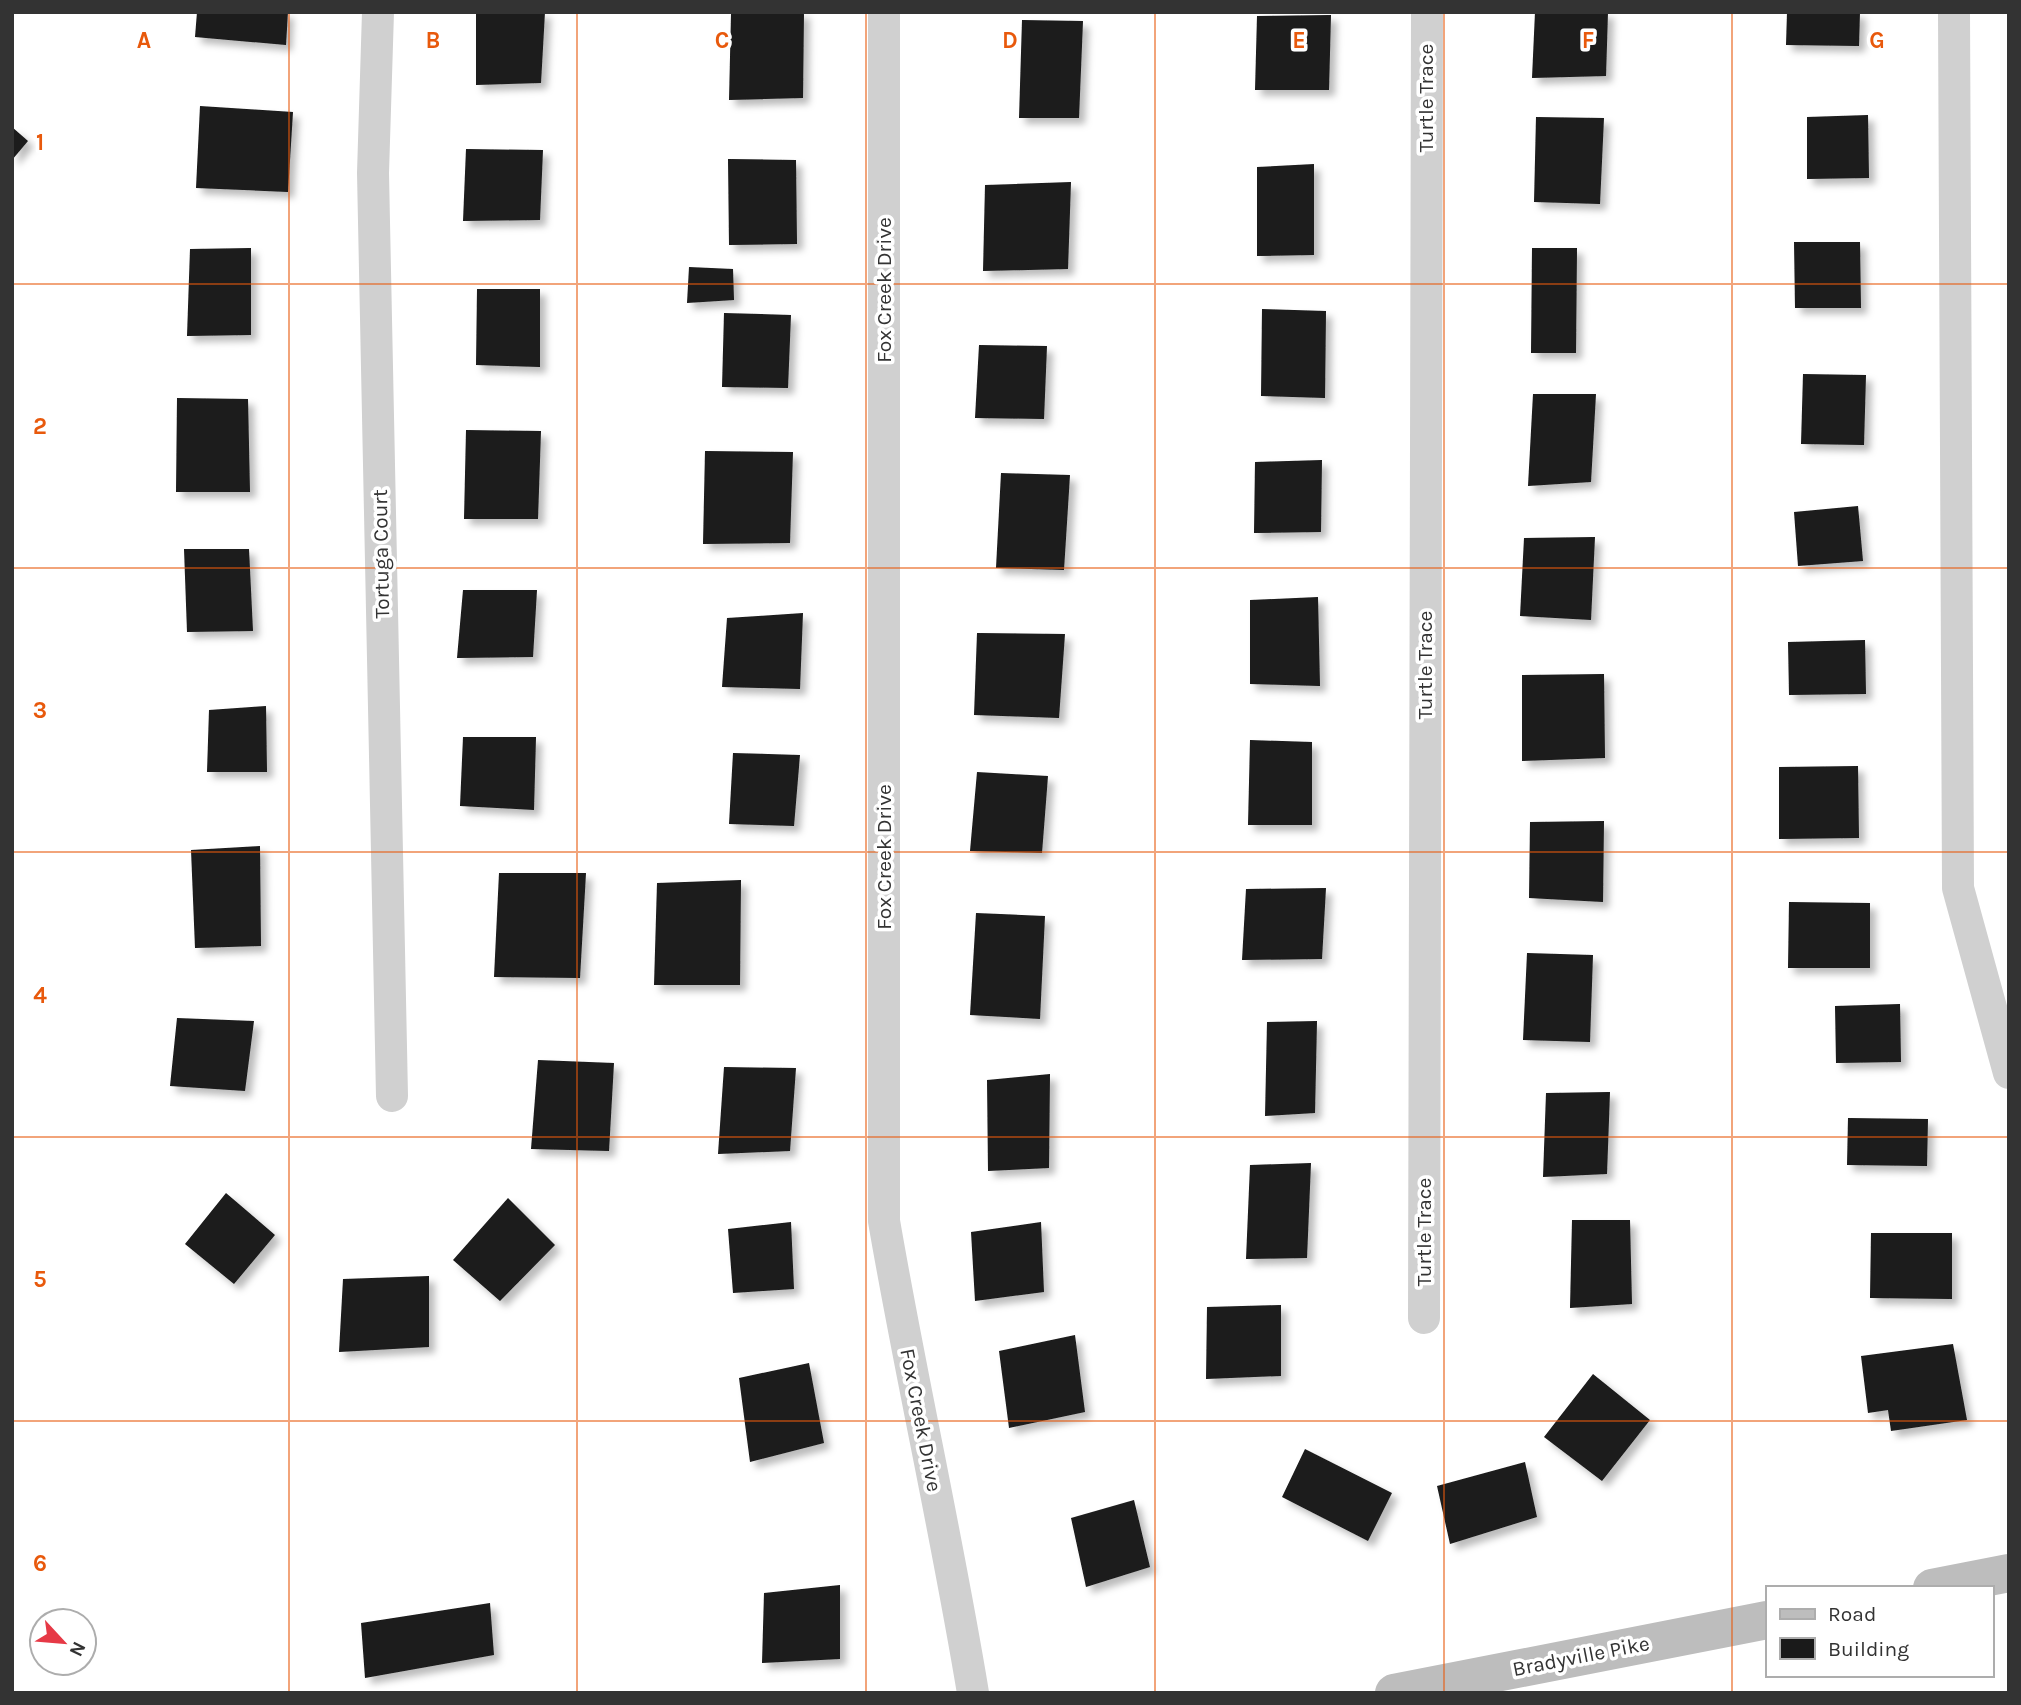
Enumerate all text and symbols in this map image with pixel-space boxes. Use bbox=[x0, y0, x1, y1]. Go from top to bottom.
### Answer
text: A bbox=[137, 27, 151, 54]
text: B bbox=[426, 27, 440, 54]
text: C bbox=[715, 27, 729, 54]
text: D bbox=[1002, 27, 1018, 54]
text: E bbox=[1292, 27, 1306, 54]
text: F bbox=[1582, 27, 1594, 54]
text: G bbox=[1869, 27, 1885, 54]
street label: Turtle Trace bbox=[1414, 44, 1438, 152]
text: 1 bbox=[36, 129, 44, 156]
street label: Fox Creek Drive bbox=[872, 217, 896, 363]
text: 2 bbox=[33, 413, 47, 440]
street label: Tortuga Court bbox=[368, 489, 394, 619]
street label: Turtle Trace bbox=[1413, 611, 1437, 719]
text: 3 bbox=[33, 697, 47, 724]
street label: Fox Creek Drive bbox=[872, 784, 896, 930]
text: 4 bbox=[33, 982, 47, 1009]
street label: Turtle Trace bbox=[1412, 1178, 1436, 1286]
text: 5 bbox=[33, 1266, 47, 1293]
street label: Fox Creek Drive bbox=[895, 1346, 947, 1494]
text: 6 bbox=[33, 1550, 47, 1577]
legend bbox=[1766, 1586, 1993, 1677]
text: Road bbox=[1828, 1602, 1876, 1626]
north arrow bbox=[28, 1607, 98, 1677]
street label: Bradyville Pike bbox=[1510, 1631, 1652, 1681]
text: Building bbox=[1828, 1637, 1909, 1661]
text: N bbox=[65, 1638, 90, 1660]

